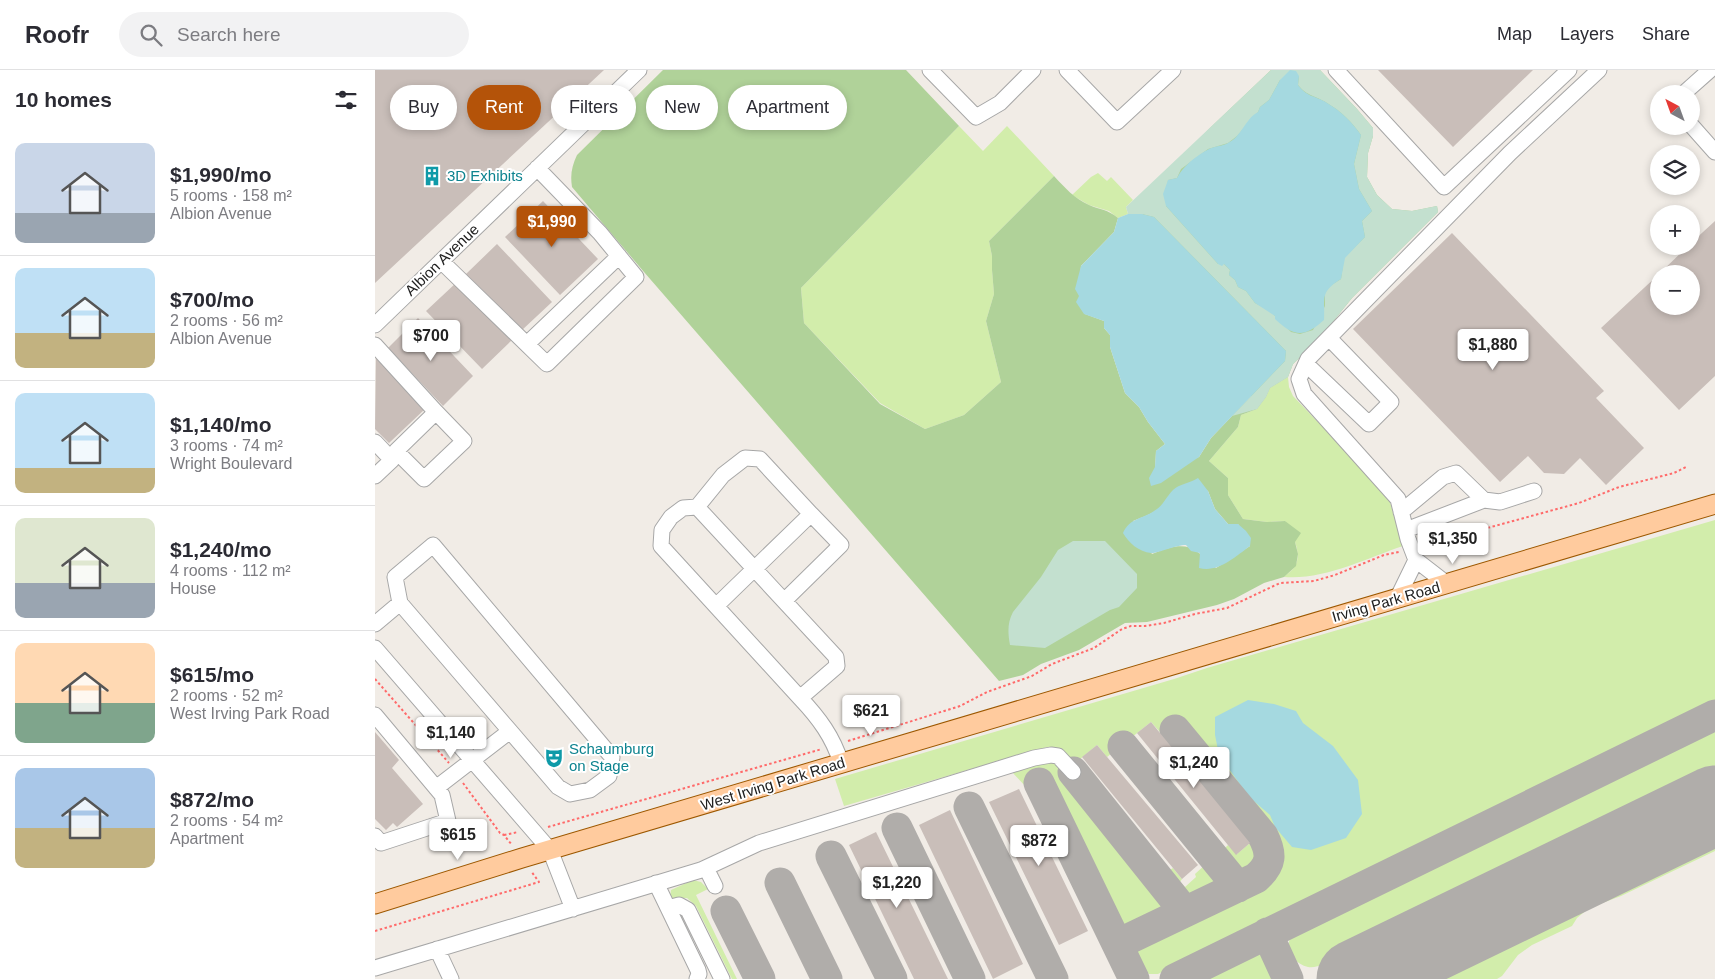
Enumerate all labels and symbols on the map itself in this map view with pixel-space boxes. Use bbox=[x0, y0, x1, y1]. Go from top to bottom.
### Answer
north arrow bbox=[1650, 85, 1700, 135]
building icon: 3D Exhibits bbox=[421, 165, 443, 187]
place label: 3D Exhibits bbox=[447, 167, 523, 184]
pin: $1,990 bbox=[511, 206, 593, 248]
street label: Albion Avenue bbox=[401, 220, 482, 299]
pin: $700 bbox=[401, 320, 461, 362]
pin: $1,880 bbox=[1452, 328, 1534, 371]
pin: $1,350 bbox=[1412, 522, 1494, 565]
street label: Irving Park Road bbox=[1330, 578, 1442, 625]
pin: $621 bbox=[841, 694, 901, 737]
pin: $1,140 bbox=[410, 716, 492, 759]
place label: Schaumburg on Stage bbox=[569, 740, 654, 774]
pin: $1,240 bbox=[1153, 746, 1235, 789]
theatre icon: Schaumburg on Stage bbox=[543, 747, 565, 769]
street label: West Irving Park Road bbox=[699, 753, 847, 814]
pin: $615 bbox=[428, 818, 488, 861]
pin: $872 bbox=[1009, 824, 1069, 867]
pin: $1,220 bbox=[856, 866, 938, 909]

